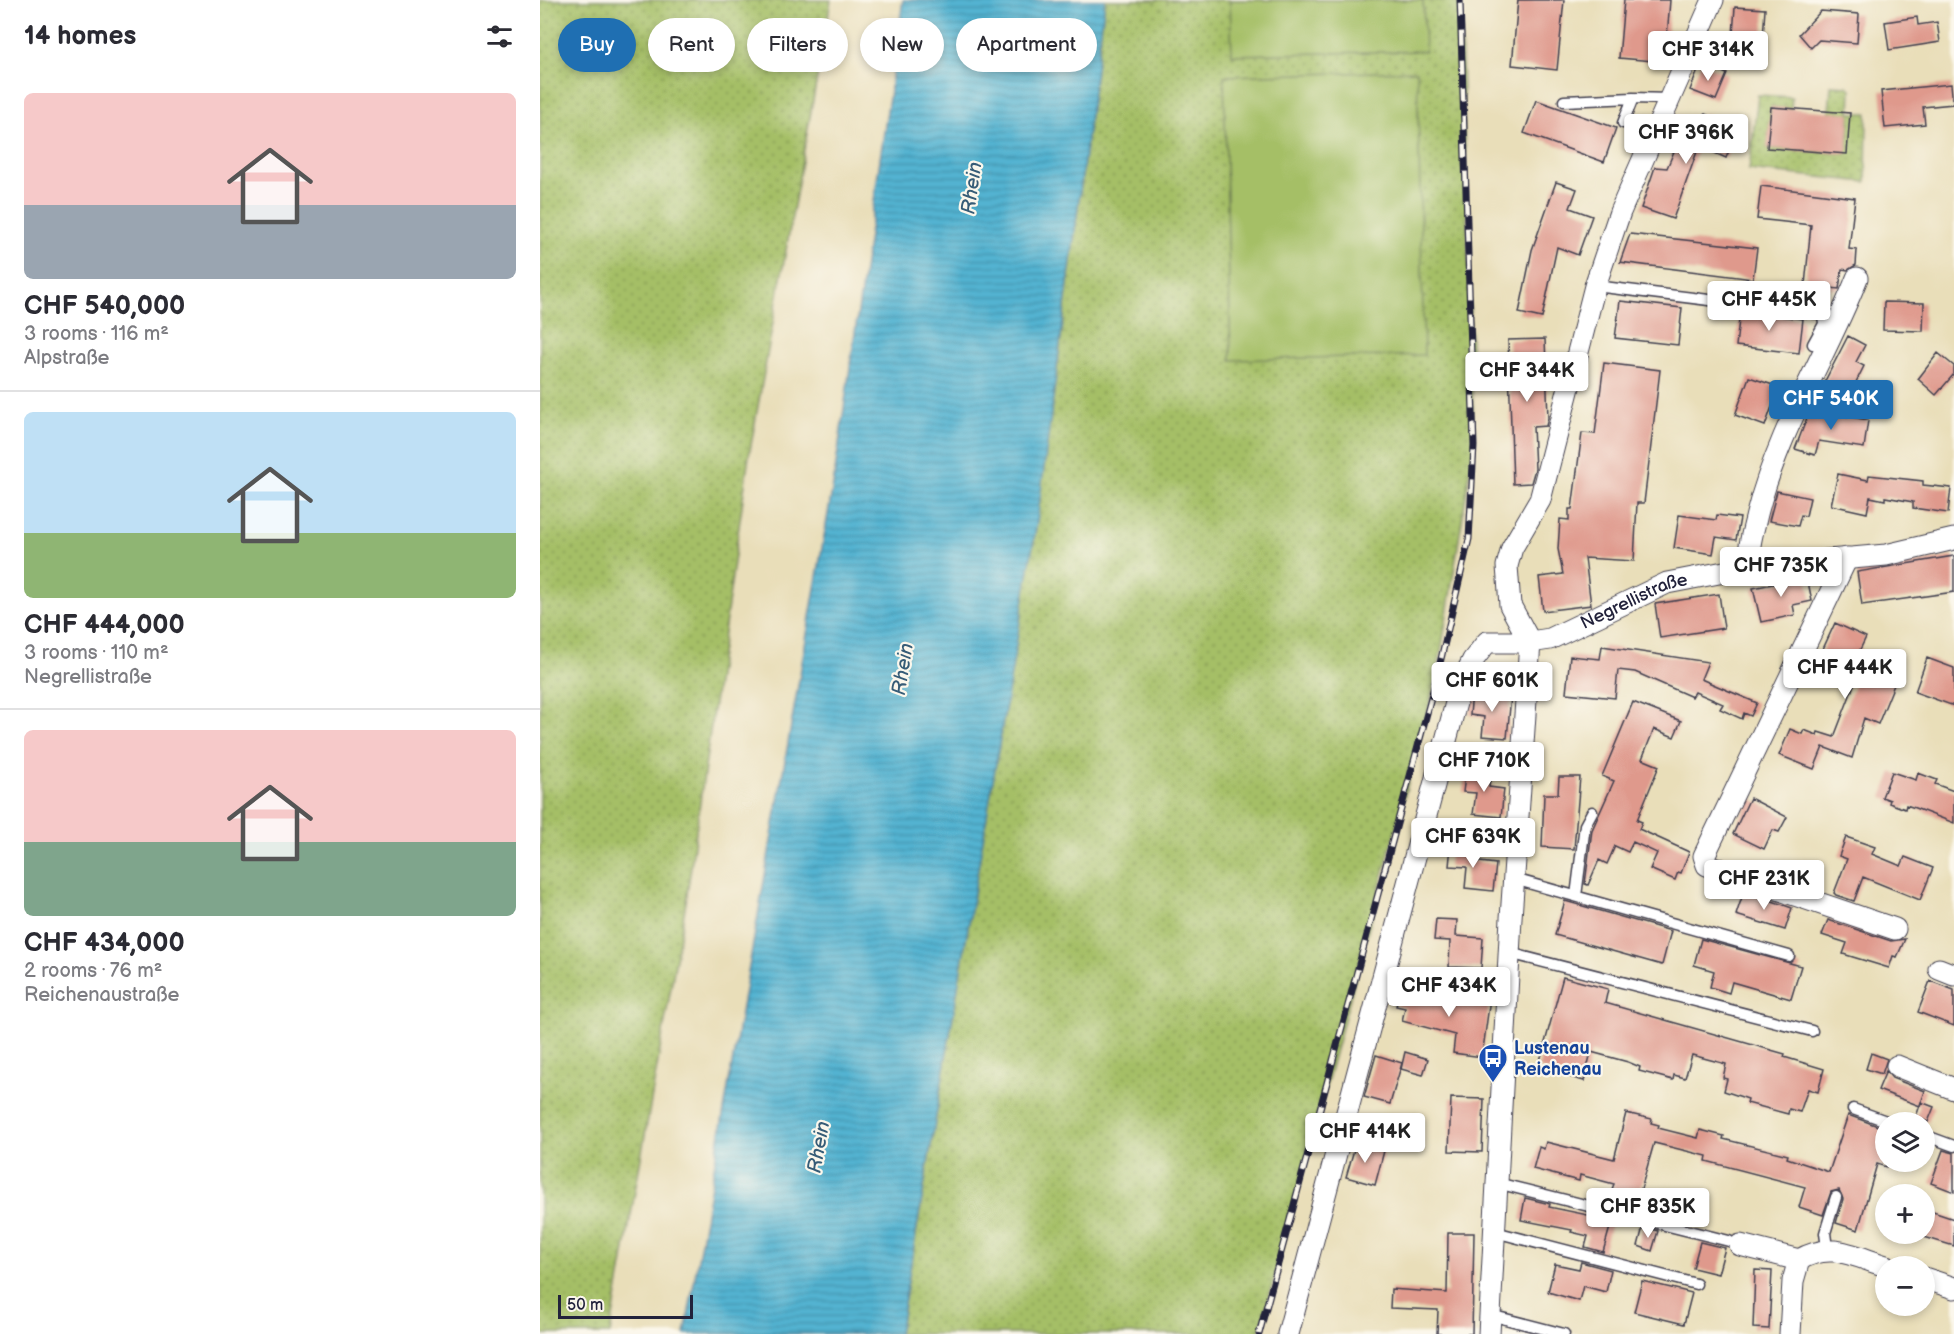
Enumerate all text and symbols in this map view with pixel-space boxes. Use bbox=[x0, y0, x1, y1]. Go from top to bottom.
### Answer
chip: Buy bbox=[558, 18, 636, 72]
chip: Rent bbox=[648, 18, 735, 72]
chip: Filters bbox=[747, 18, 848, 72]
chip: New bbox=[860, 18, 944, 72]
chip: Apartment bbox=[956, 18, 1097, 72]
icon: filters bbox=[483, 20, 516, 53]
text: 14 homes bbox=[24, 21, 136, 52]
pin: CHF 314K bbox=[1646, 31, 1770, 82]
text: CHF 314K bbox=[1662, 38, 1754, 62]
pin: CHF 396K bbox=[1624, 114, 1748, 165]
text: CHF 396K bbox=[1638, 121, 1734, 145]
icon: home bbox=[216, 132, 324, 240]
water label: Rhein bbox=[956, 161, 988, 216]
pin: CHF 445K bbox=[1707, 281, 1831, 332]
text: CHF 445K bbox=[1721, 288, 1817, 312]
text: CHF 540,000 bbox=[24, 291, 185, 322]
text: 3 rooms · 116 m² bbox=[24, 322, 169, 346]
text: Alpstraße bbox=[24, 346, 109, 370]
pin: CHF 344K bbox=[1465, 352, 1589, 403]
text: CHF 344K bbox=[1479, 359, 1575, 383]
pin: CHF 540K bbox=[1769, 380, 1893, 431]
text: CHF 540K bbox=[1783, 387, 1879, 411]
icon: home bbox=[216, 451, 324, 559]
pin: CHF 735K bbox=[1719, 547, 1843, 598]
text: CHF 735K bbox=[1734, 554, 1828, 578]
street label: Negrellistraße bbox=[1577, 569, 1689, 634]
text: CHF 444,000 bbox=[24, 610, 185, 641]
text: 3 rooms · 110 m² bbox=[24, 641, 169, 665]
water label: Rhein bbox=[887, 641, 919, 697]
pin: CHF 444K bbox=[1783, 649, 1907, 700]
text: CHF 444K bbox=[1797, 656, 1893, 680]
pin: CHF 601K bbox=[1430, 662, 1554, 713]
text: Negrellistraße bbox=[24, 665, 152, 689]
text: CHF 601K bbox=[1445, 669, 1539, 693]
pin: CHF 710K bbox=[1422, 742, 1546, 793]
text: CHF 710K bbox=[1438, 749, 1530, 773]
icon: home bbox=[216, 769, 324, 877]
pin: CHF 639K bbox=[1411, 818, 1535, 869]
text: CHF 639K bbox=[1425, 825, 1521, 849]
pin: CHF 231K bbox=[1702, 860, 1826, 911]
text: CHF 231K bbox=[1718, 867, 1810, 891]
text: CHF 434,000 bbox=[24, 928, 185, 959]
text: 2 rooms · 76 m² bbox=[24, 959, 162, 983]
pin: CHF 434K bbox=[1387, 967, 1511, 1018]
text: CHF 434K bbox=[1401, 974, 1497, 998]
text: Reichenaustraße bbox=[24, 983, 179, 1007]
place label: Lustenau Reichenau bbox=[1514, 1038, 1602, 1080]
bus stop icon: Lustenau Reichenau bbox=[1477, 1042, 1509, 1084]
map controls bbox=[1875, 1112, 1935, 1316]
button: layers bbox=[1875, 1112, 1935, 1172]
pin: CHF 414K bbox=[1303, 1113, 1427, 1164]
water label: Rhein bbox=[803, 1119, 835, 1175]
text: CHF 414K bbox=[1319, 1120, 1411, 1144]
button: + bbox=[1875, 1184, 1935, 1244]
pin: CHF 835K bbox=[1586, 1188, 1710, 1239]
text: CHF 835K bbox=[1600, 1195, 1696, 1219]
button: − bbox=[1875, 1256, 1935, 1316]
scale bar bbox=[558, 1292, 693, 1320]
text: 50 m bbox=[567, 1296, 603, 1315]

